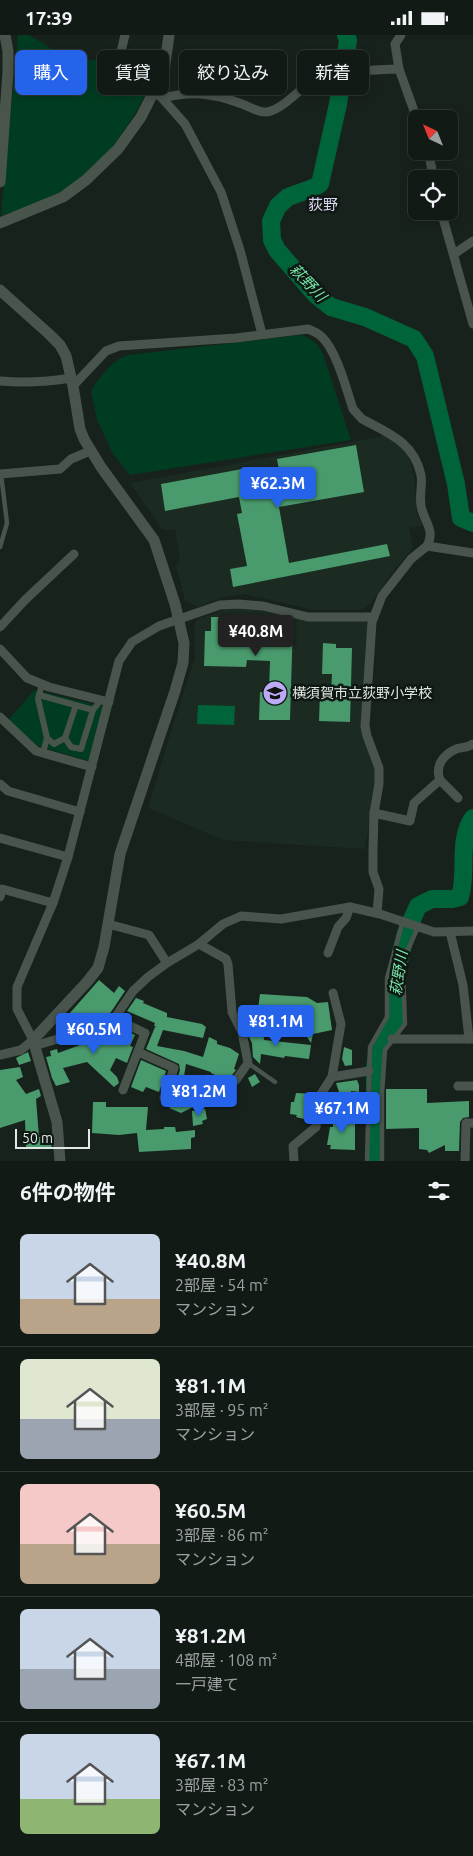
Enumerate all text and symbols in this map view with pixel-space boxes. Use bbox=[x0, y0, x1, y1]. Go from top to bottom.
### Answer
text: 17:39 bbox=[25, 7, 73, 29]
chip: 購入 bbox=[15, 50, 87, 95]
chip: 賃貸 bbox=[97, 50, 169, 95]
chip: 絞り込み bbox=[179, 50, 287, 95]
chip: 新着 bbox=[297, 50, 369, 95]
north arrow bbox=[408, 110, 458, 160]
map controls bbox=[408, 110, 458, 220]
button: locate bbox=[408, 170, 458, 220]
district label: 荻野 bbox=[308, 196, 338, 213]
water label: 萩野川 bbox=[287, 261, 331, 306]
pin: ¥62.3M bbox=[237, 467, 319, 509]
text: ¥62.3M bbox=[251, 474, 305, 492]
pin: ¥40.8M bbox=[215, 615, 297, 657]
text: ¥40.8M bbox=[229, 622, 283, 640]
school or university icon: 横須賀市立荻野小学校 bbox=[262, 680, 288, 706]
place label: 横須賀市立荻野小学校 bbox=[292, 685, 432, 701]
water label: 萩野川 bbox=[387, 947, 411, 996]
pin: ¥81.1M bbox=[235, 1005, 317, 1047]
text: ¥81.1M bbox=[249, 1012, 303, 1030]
pin: ¥60.5M bbox=[53, 1013, 135, 1055]
text: ¥60.5M bbox=[67, 1020, 121, 1038]
pin: ¥81.2M bbox=[158, 1075, 240, 1117]
text: ¥81.2M bbox=[172, 1082, 226, 1100]
pin: ¥67.1M bbox=[301, 1091, 383, 1134]
text: ¥67.1M bbox=[315, 1099, 369, 1117]
scale bar bbox=[15, 1126, 90, 1149]
text: 50 m bbox=[22, 1130, 53, 1146]
icon: filters bbox=[425, 1177, 453, 1205]
text: 6件の物件 bbox=[20, 1180, 116, 1204]
text: ¥40.8M bbox=[175, 1248, 246, 1272]
icon: home bbox=[60, 1254, 120, 1314]
text: 2部屋 · 54 m² bbox=[175, 1276, 269, 1294]
text: マンション bbox=[175, 1300, 255, 1318]
text: ¥81.1M bbox=[175, 1373, 246, 1397]
icon: home bbox=[60, 1379, 120, 1439]
text: 3部屋 · 95 m² bbox=[175, 1401, 269, 1419]
text: マンション bbox=[175, 1425, 255, 1443]
text: ¥60.5M bbox=[175, 1498, 246, 1522]
icon: home bbox=[60, 1504, 120, 1564]
text: 3部屋 · 86 m² bbox=[175, 1526, 269, 1544]
text: マンション bbox=[175, 1550, 255, 1568]
text: ¥81.2M bbox=[175, 1623, 246, 1647]
icon: home bbox=[60, 1629, 120, 1689]
text: 4部屋 · 108 m² bbox=[175, 1651, 278, 1669]
text: 一戸建て bbox=[175, 1675, 239, 1693]
text: ¥67.1M bbox=[175, 1748, 246, 1772]
icon: home bbox=[60, 1754, 120, 1814]
text: 3部屋 · 83 m² bbox=[175, 1776, 269, 1794]
text: マンション bbox=[175, 1800, 255, 1818]

